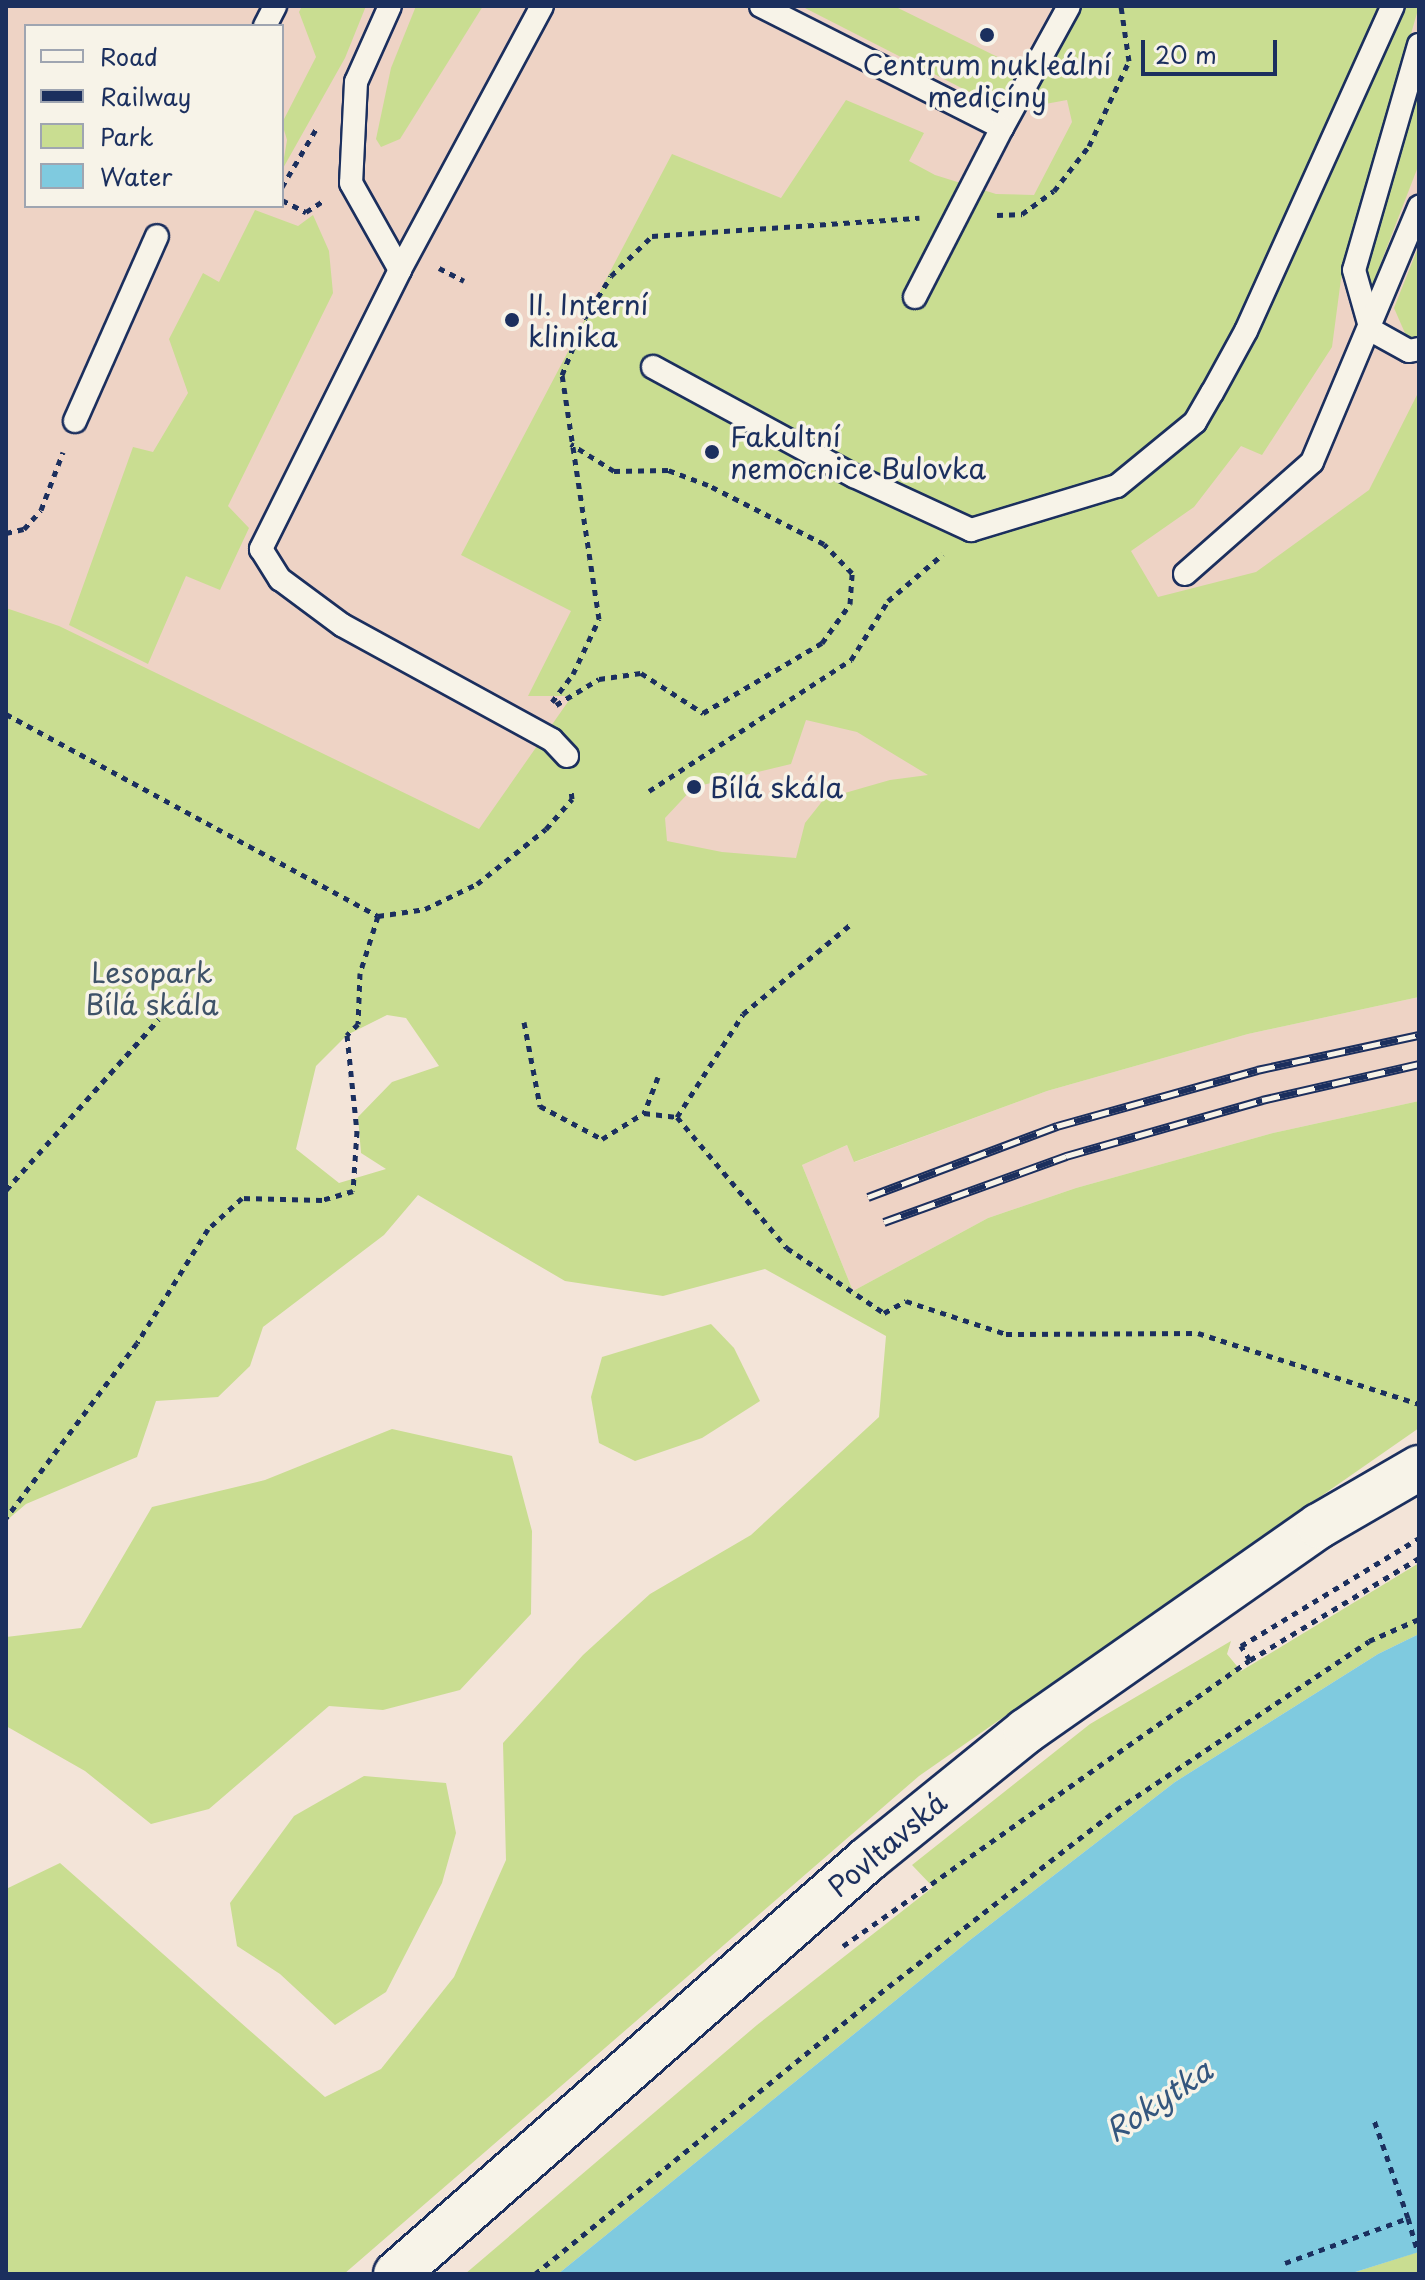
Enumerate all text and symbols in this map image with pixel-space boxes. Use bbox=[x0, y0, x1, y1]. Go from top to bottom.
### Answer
legend bbox=[24, 24, 284, 208]
scale bar bbox=[1145, 24, 1281, 74]
marker: Centrum nukleální medicíny bbox=[978, 26, 996, 44]
text: 20 m bbox=[1155, 36, 1217, 72]
text: Road bbox=[100, 38, 158, 74]
place label: Centrum nukleální medicíny bbox=[862, 47, 1112, 113]
text: Railway bbox=[100, 78, 191, 114]
text: Park bbox=[100, 118, 154, 154]
text: Water bbox=[100, 158, 172, 194]
place label: II. Interní klinika bbox=[528, 287, 652, 353]
marker: II. Interní klinika bbox=[503, 311, 521, 329]
place label: Fakultní nemocnice Bulovka bbox=[730, 419, 986, 485]
marker: Fakultní nemocnice Bulovka bbox=[701, 441, 723, 463]
place label: Bílá skála bbox=[710, 770, 843, 804]
marker: Bílá skála bbox=[685, 778, 703, 796]
park label: Lesopark Bílá skála bbox=[85, 955, 219, 1021]
street label: Povltavská bbox=[821, 1785, 953, 1903]
water label: Rokytka bbox=[1098, 2051, 1218, 2149]

